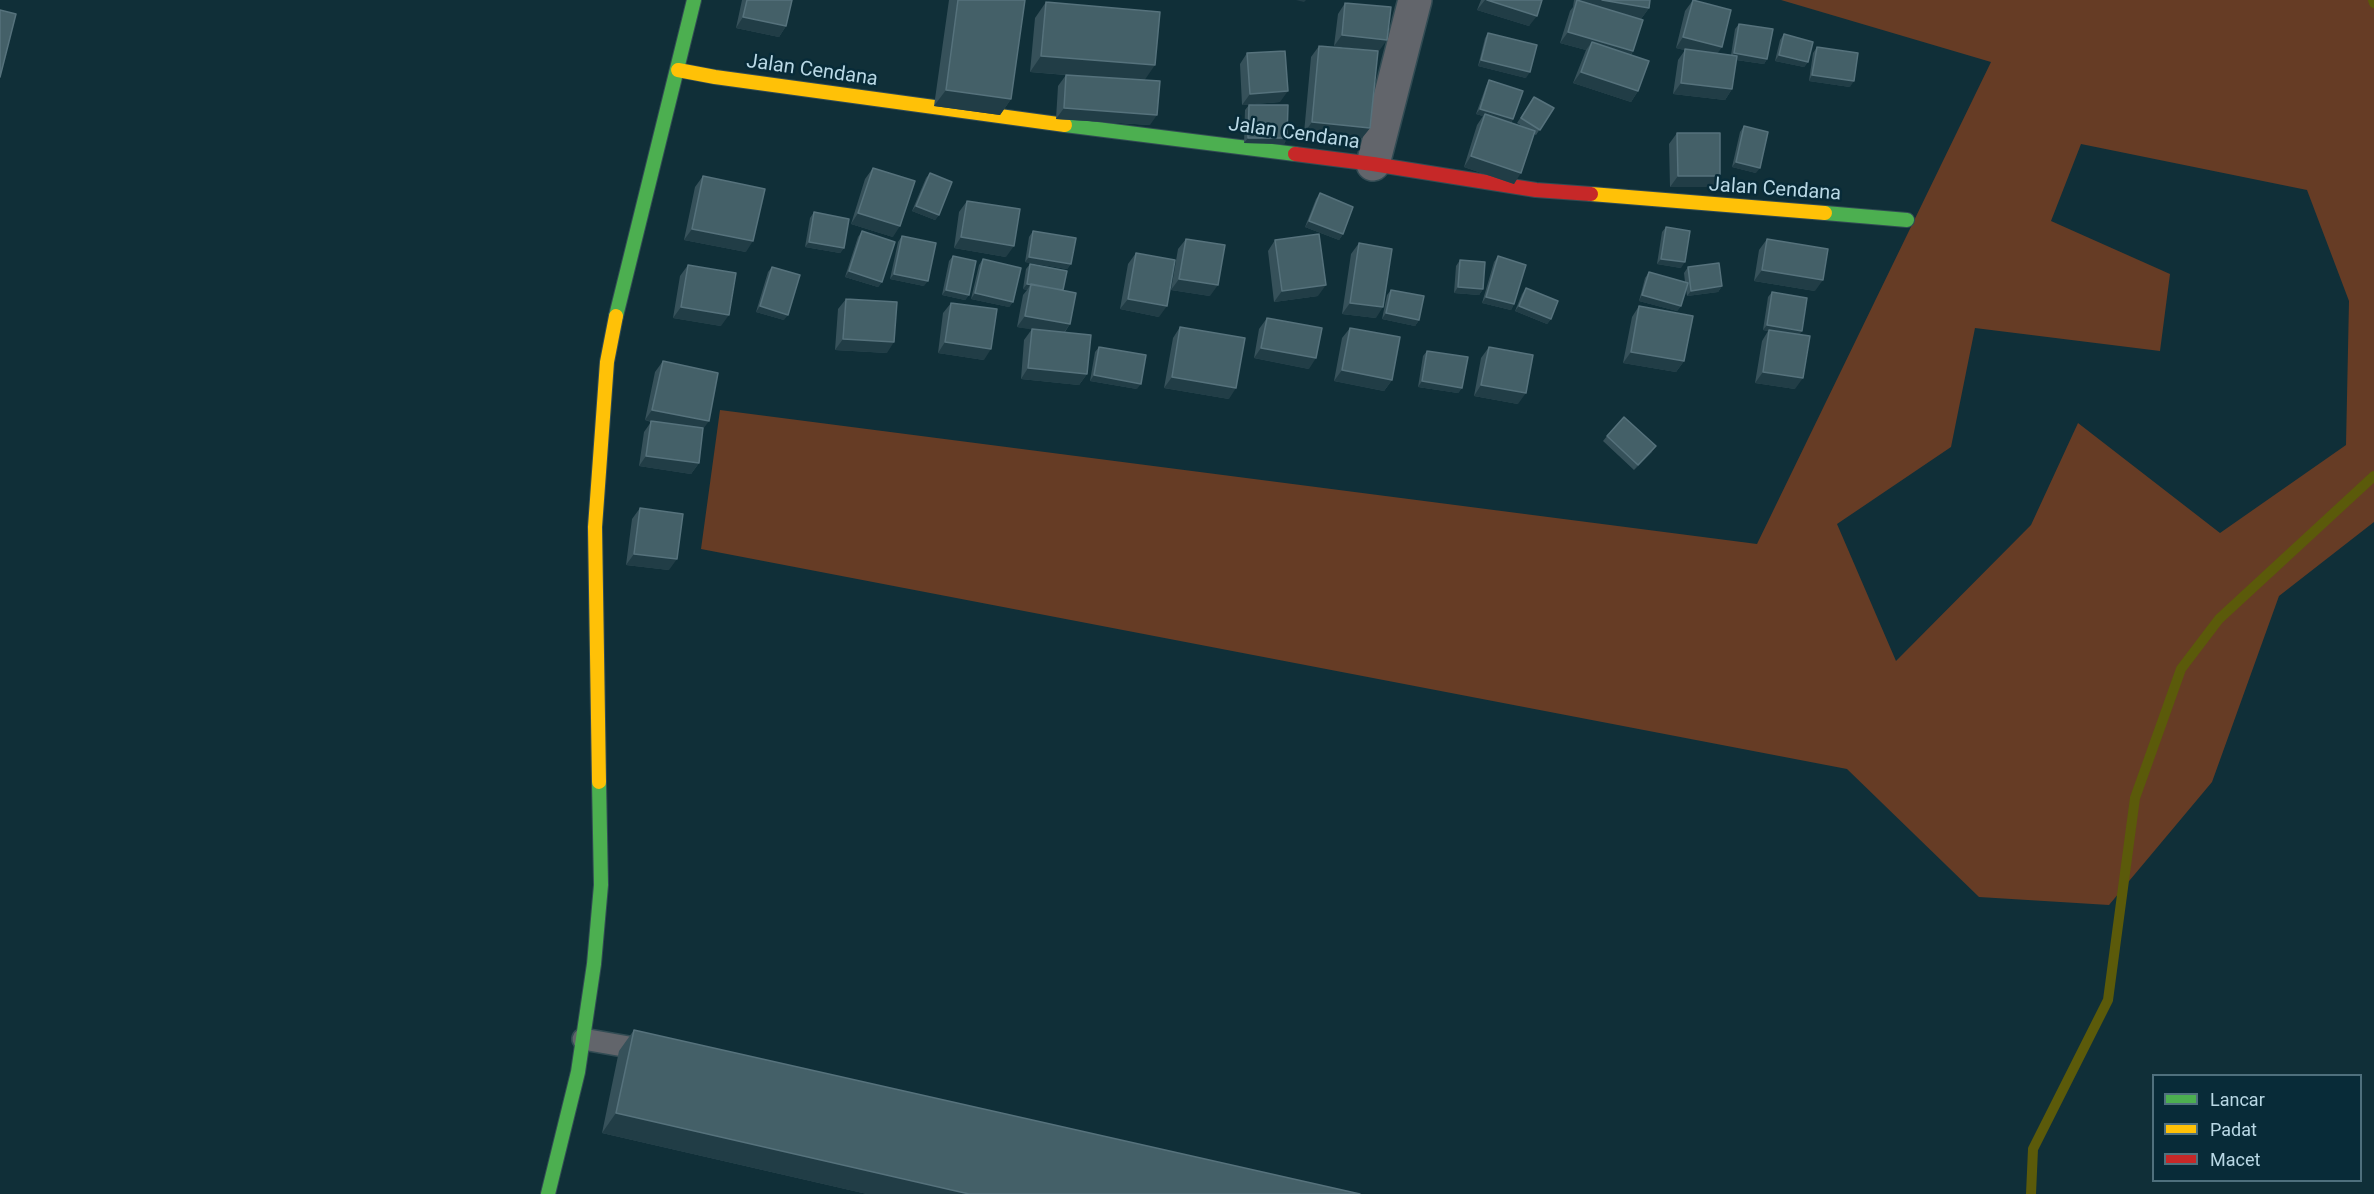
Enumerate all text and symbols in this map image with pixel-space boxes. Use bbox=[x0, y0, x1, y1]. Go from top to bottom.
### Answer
street label: Jalan Cendana bbox=[745, 50, 879, 92]
street label: Jalan Cendana bbox=[1227, 113, 1361, 155]
street label: Jalan Cendana bbox=[1708, 173, 1842, 207]
legend bbox=[2152, 1074, 2362, 1182]
text: Lancar bbox=[2210, 1089, 2265, 1110]
text: Padat bbox=[2210, 1119, 2257, 1140]
text: Macet bbox=[2210, 1149, 2260, 1170]

